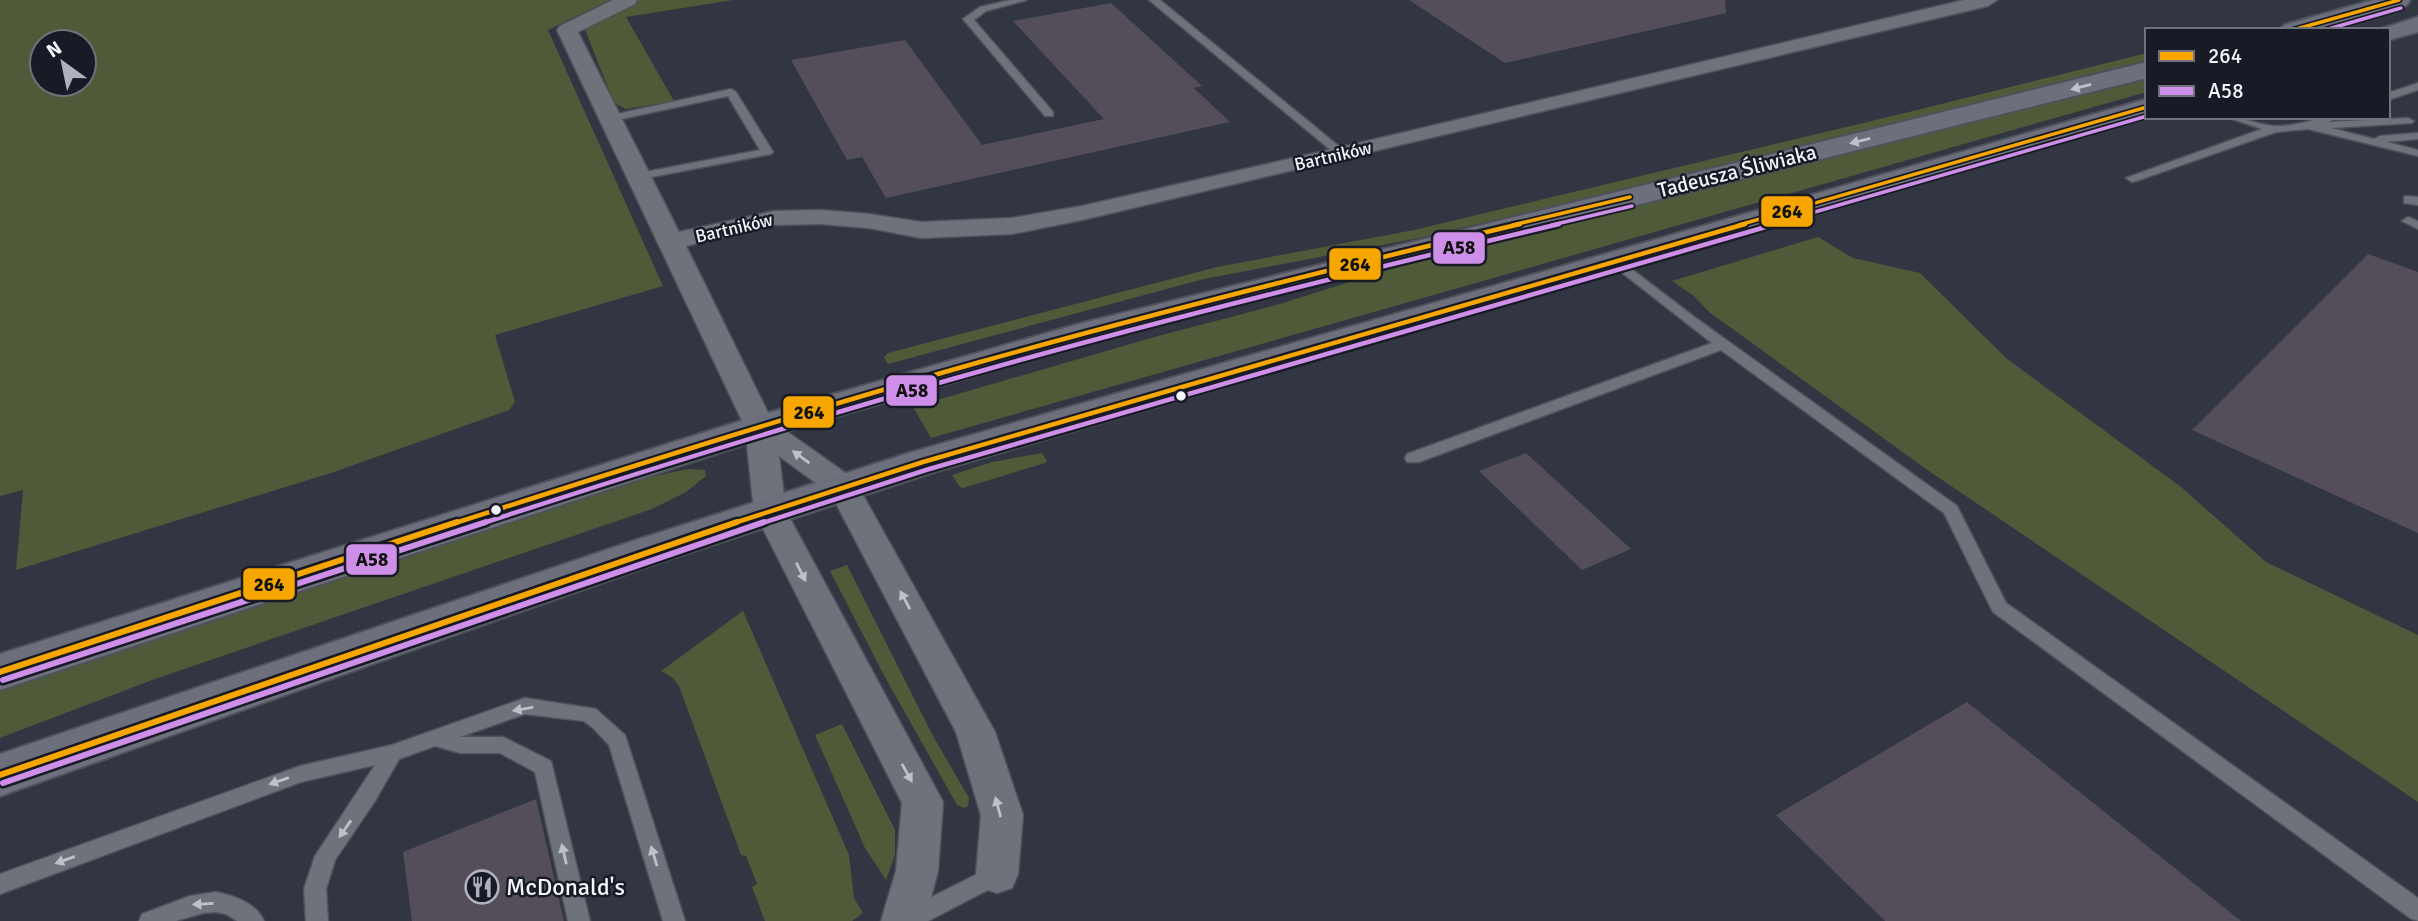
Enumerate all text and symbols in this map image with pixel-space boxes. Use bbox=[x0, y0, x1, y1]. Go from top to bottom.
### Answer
north arrow bbox=[28, 28, 98, 98]
legend bbox=[2145, 28, 2390, 119]
text: N bbox=[42, 36, 66, 63]
text: 264 bbox=[2208, 43, 2242, 69]
text: A58 bbox=[2208, 78, 2244, 104]
one-way arrow bbox=[2070, 82, 2092, 93]
street label: Bartników bbox=[1292, 136, 1374, 176]
one-way arrow bbox=[1849, 136, 1871, 147]
street label: Tadeusza Śliwiaka bbox=[1655, 139, 1819, 203]
line badge: 264 bbox=[1760, 195, 1814, 228]
text: 264 bbox=[1772, 200, 1802, 224]
street label: Bartników bbox=[693, 208, 775, 248]
line badge: A58 bbox=[1432, 231, 1486, 265]
text: A58 bbox=[1443, 236, 1475, 260]
line badge: 264 bbox=[1328, 247, 1382, 281]
text: 264 bbox=[1340, 253, 1370, 277]
line badge: A58 bbox=[885, 374, 938, 407]
text: A58 bbox=[896, 379, 928, 403]
unlabelled marker bbox=[1174, 389, 1188, 403]
line badge: 264 bbox=[782, 395, 835, 429]
text: 264 bbox=[794, 401, 824, 425]
one-way arrow bbox=[792, 450, 810, 464]
unlabelled marker bbox=[489, 503, 503, 517]
line badge: A58 bbox=[345, 543, 398, 576]
text: A58 bbox=[356, 548, 388, 572]
one-way arrow bbox=[795, 562, 806, 582]
line badge: 264 bbox=[242, 567, 296, 601]
text: 264 bbox=[254, 573, 284, 597]
one-way arrow bbox=[899, 591, 911, 610]
one-way arrow bbox=[511, 704, 533, 715]
one-way arrow bbox=[901, 763, 913, 783]
one-way arrow bbox=[268, 776, 289, 787]
one-way arrow bbox=[992, 796, 1003, 818]
one-way arrow bbox=[338, 820, 352, 838]
one-way arrow bbox=[558, 843, 569, 865]
one-way arrow bbox=[649, 845, 659, 866]
one-way arrow bbox=[55, 855, 76, 866]
restaurant icon: McDonald's bbox=[463, 868, 501, 906]
place label: McDonald's bbox=[506, 872, 625, 902]
one-way arrow bbox=[192, 899, 214, 910]

